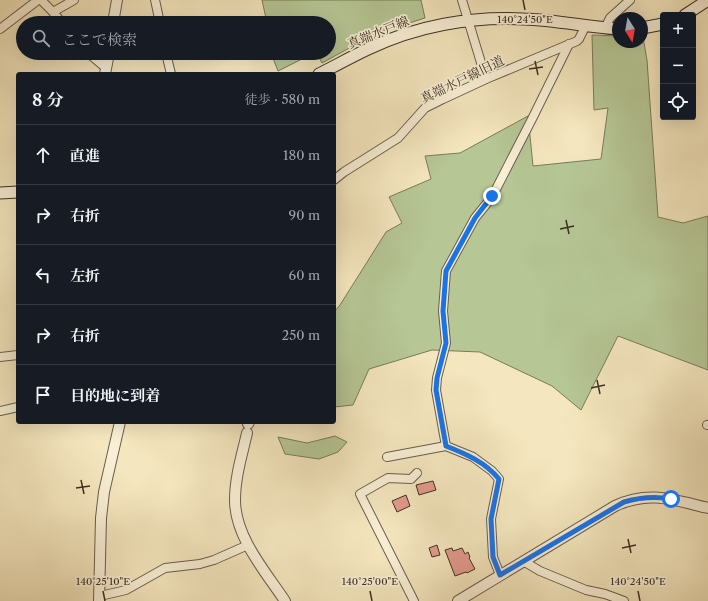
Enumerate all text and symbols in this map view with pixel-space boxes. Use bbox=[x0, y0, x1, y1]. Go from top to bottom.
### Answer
street label: 真端水戸線 bbox=[345, 12, 411, 52]
north arrow bbox=[612, 12, 648, 48]
map controls bbox=[660, 12, 696, 120]
button: + bbox=[660, 12, 696, 48]
text: 140°24'50"E bbox=[497, 13, 553, 26]
search box bbox=[16, 16, 336, 60]
icon: search bbox=[30, 27, 52, 49]
text: ここで検索 bbox=[62, 30, 137, 49]
button: − bbox=[660, 48, 696, 84]
street label: 真端水戸線旧道 bbox=[418, 52, 506, 106]
button: locate bbox=[660, 84, 696, 120]
text: 8 分 bbox=[32, 90, 64, 110]
text: 徒歩 · 580 m bbox=[245, 91, 320, 107]
icon: ahead bbox=[32, 144, 54, 166]
text: 直進 bbox=[70, 146, 100, 165]
text: 180 m bbox=[283, 147, 320, 163]
route end bbox=[483, 187, 501, 205]
icon: right bbox=[32, 204, 54, 226]
text: 右折 bbox=[70, 206, 100, 225]
text: 90 m bbox=[289, 207, 320, 223]
icon: left bbox=[32, 264, 54, 286]
text: 左折 bbox=[70, 266, 100, 285]
text: 60 m bbox=[289, 267, 320, 283]
icon: right bbox=[32, 324, 54, 346]
text: 右折 bbox=[70, 326, 100, 345]
text: 250 m bbox=[282, 327, 320, 343]
icon: arrive bbox=[32, 384, 54, 406]
text: 目的地に到着 bbox=[70, 386, 160, 405]
route start bbox=[662, 490, 680, 508]
text: 140°25'10"E bbox=[76, 575, 130, 588]
text: 140°25'00"E bbox=[342, 575, 398, 588]
text: 140°24'50"E bbox=[610, 575, 666, 588]

